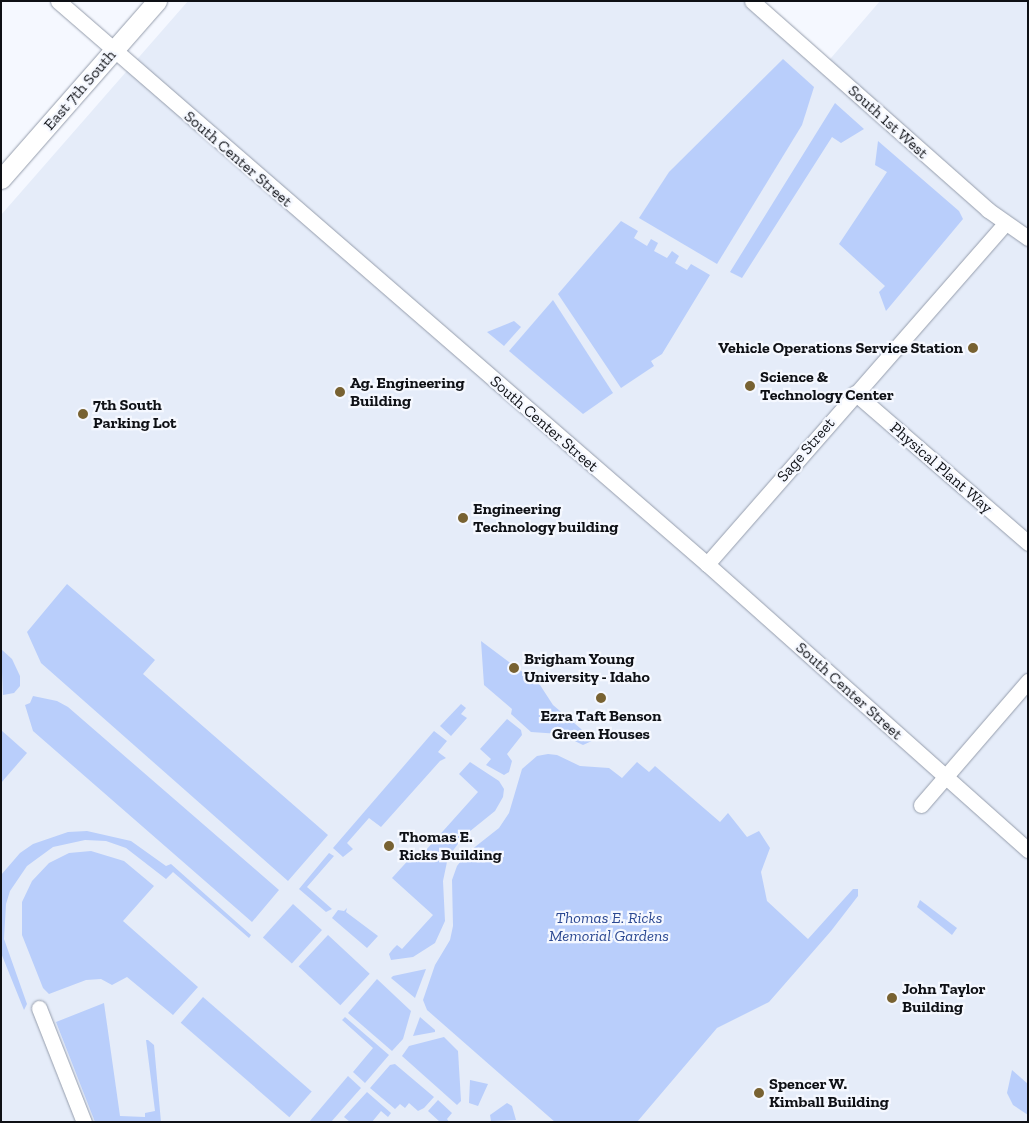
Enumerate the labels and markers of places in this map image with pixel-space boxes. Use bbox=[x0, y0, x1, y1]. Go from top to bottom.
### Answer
place label: Vehicle Operations Service Station bbox=[718, 338, 963, 358]
marker: Vehicle Operations Service Station bbox=[967, 342, 979, 354]
place label: Science & Technology Center bbox=[760, 367, 894, 405]
place label: Ag. Engineering Building bbox=[350, 373, 465, 411]
marker: Science & Technology Center bbox=[744, 380, 756, 392]
marker: Ag. Engineering Building bbox=[334, 386, 346, 398]
place label: 7th South Parking Lot bbox=[93, 395, 176, 433]
marker: 7th South Parking Lot bbox=[77, 408, 89, 420]
place label: Engineering Technology building bbox=[473, 499, 619, 537]
marker: Engineering Technology building bbox=[457, 512, 469, 524]
place label: Brigham Young University - Idaho bbox=[524, 649, 650, 687]
marker: Brigham Young University - Idaho bbox=[508, 662, 520, 674]
marker: Ezra Taft Benson Green Houses bbox=[595, 692, 607, 704]
place label: Ezra Taft Benson Green Houses bbox=[541, 706, 661, 744]
place label: Thomas E. Ricks Building bbox=[399, 827, 502, 865]
marker: Thomas E. Ricks Building bbox=[383, 840, 395, 852]
place label: John Taylor Building bbox=[902, 979, 986, 1017]
marker: John Taylor Building bbox=[886, 992, 898, 1004]
place label: Spencer W. Kimball Building bbox=[769, 1074, 889, 1112]
marker: Spencer W. Kimball Building bbox=[753, 1087, 765, 1099]

